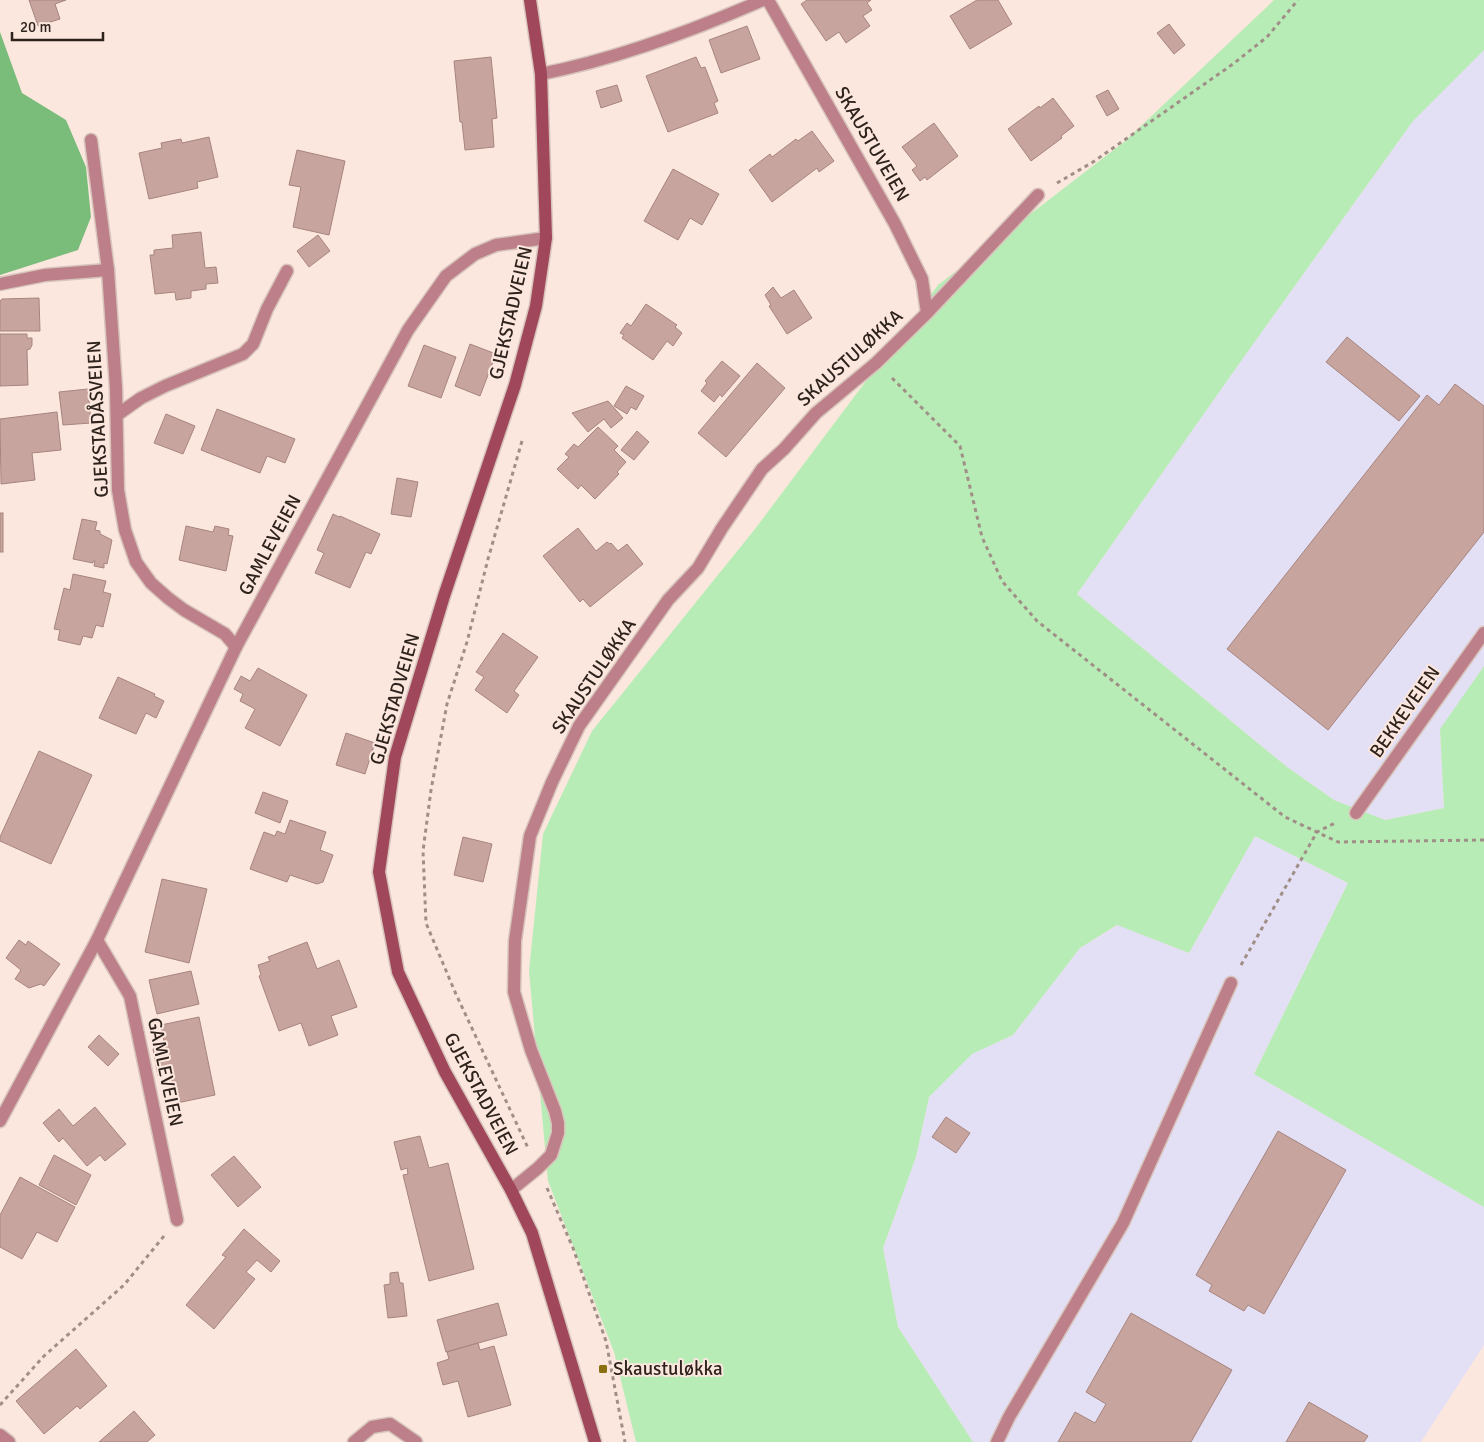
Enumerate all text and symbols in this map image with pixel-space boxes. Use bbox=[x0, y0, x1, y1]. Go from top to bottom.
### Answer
scale bar bbox=[12, 10, 104, 42]
text: 20 m bbox=[20, 18, 51, 36]
street label: SKAUSTUVEIEN bbox=[829, 82, 915, 206]
street label: GJEKSTADVEIEN bbox=[484, 244, 538, 382]
street label: SKAUSTULØKKA bbox=[792, 304, 908, 412]
street label: GJEKSTADÅSVEIEN bbox=[82, 340, 114, 498]
street label: GAMLEVEIEN bbox=[233, 491, 307, 599]
street label: SKAUSTULØKKA bbox=[547, 613, 642, 738]
street label: GJEKSTADVEIEN bbox=[365, 630, 425, 768]
street label: BEKKEVEIEN bbox=[1365, 661, 1445, 763]
street label: GAMLEVEIEN bbox=[142, 1015, 188, 1129]
street label: GJEKSTADVEIEN bbox=[439, 1028, 523, 1160]
place label: Skaustuløkka bbox=[613, 1357, 723, 1381]
marker: Skaustuløkka bbox=[597, 1363, 609, 1375]

